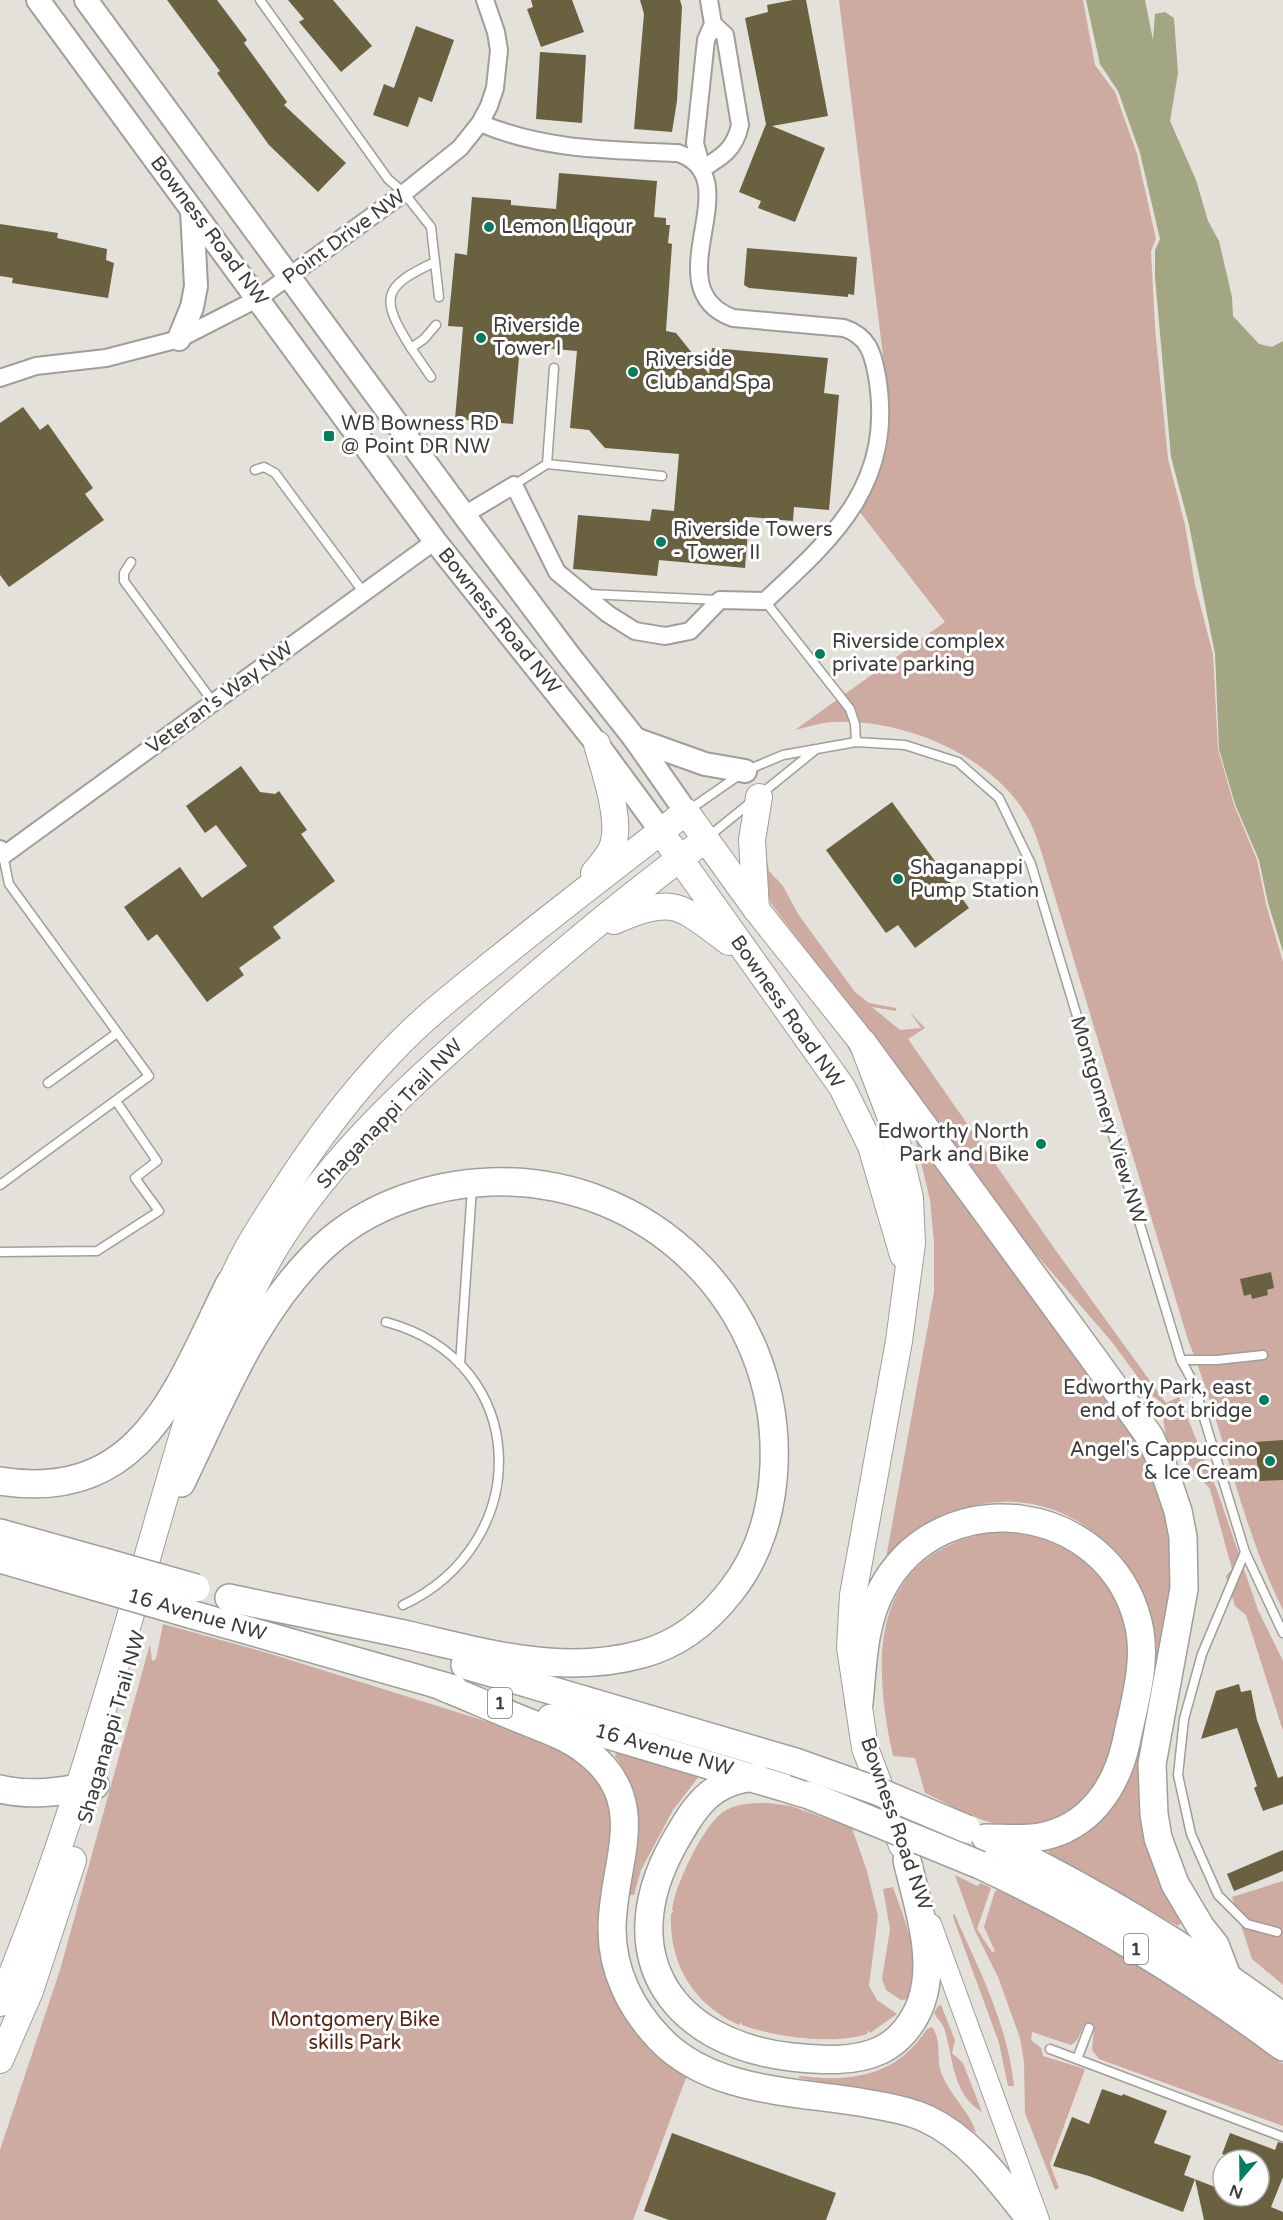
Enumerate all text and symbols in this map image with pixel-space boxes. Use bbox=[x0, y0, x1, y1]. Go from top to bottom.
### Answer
street label: Bowness Road NW bbox=[145, 151, 273, 311]
street label: Point Drive NW bbox=[278, 184, 410, 290]
place label: Lemon Liqour bbox=[501, 215, 633, 239]
marker: Lemon Liqour bbox=[482, 220, 496, 234]
place label: Riverside Tower I bbox=[493, 314, 580, 361]
marker: Riverside Tower I bbox=[474, 331, 488, 345]
place label: Riverside Club and Spa bbox=[645, 348, 771, 395]
marker: Riverside Club and Spa bbox=[626, 365, 640, 379]
place label: WB Bowness RD @ Point DR NW bbox=[341, 412, 499, 459]
marker: WB Bowness RD @ Point DR NW bbox=[322, 429, 336, 443]
place label: Riverside Towers - Tower II bbox=[673, 518, 833, 565]
marker: Riverside Towers - Tower II bbox=[654, 535, 668, 549]
street label: Bowness Road NW bbox=[433, 543, 565, 699]
place label: Riverside complex private parking bbox=[832, 630, 1005, 677]
street label: Veteran's Way NW bbox=[142, 637, 298, 759]
marker: Riverside complex private parking bbox=[813, 647, 827, 661]
place label: Shaganappi Pump Station bbox=[910, 856, 1039, 903]
marker: Shaganappi Pump Station bbox=[891, 872, 905, 886]
street label: Bowness Road NW bbox=[725, 931, 849, 1093]
street label: Montgomery View NW bbox=[1065, 1013, 1151, 1227]
street label: Shaganappi Trail NW bbox=[312, 1034, 468, 1194]
place label: Edworthy North Park and Bike bbox=[877, 1120, 1029, 1167]
marker: Edworthy North Park and Bike bbox=[1034, 1137, 1048, 1151]
place label: Edworthy Park, east end of foot bridge bbox=[1063, 1376, 1252, 1423]
marker: Edworthy Park, east end of foot bridge bbox=[1257, 1393, 1271, 1407]
place label: Angel's Cappuccino & Ice Cream bbox=[1070, 1438, 1258, 1485]
marker: Angel's Cappuccino & Ice Cream bbox=[1263, 1454, 1277, 1468]
street label: 16 Avenue NW bbox=[125, 1584, 269, 1646]
street label: Shaganappi Trail NW bbox=[73, 1628, 151, 1826]
road number: 1 bbox=[488, 1688, 512, 1718]
street label: 16 Avenue NW bbox=[592, 1719, 736, 1781]
street label: Bowness Road NW bbox=[855, 1734, 937, 1914]
road number: 1 bbox=[1124, 1934, 1148, 1964]
park label: Montgomery Bike skills Park bbox=[270, 2008, 440, 2055]
north arrow bbox=[1211, 2148, 1271, 2208]
text: N bbox=[1227, 2180, 1246, 2203]

